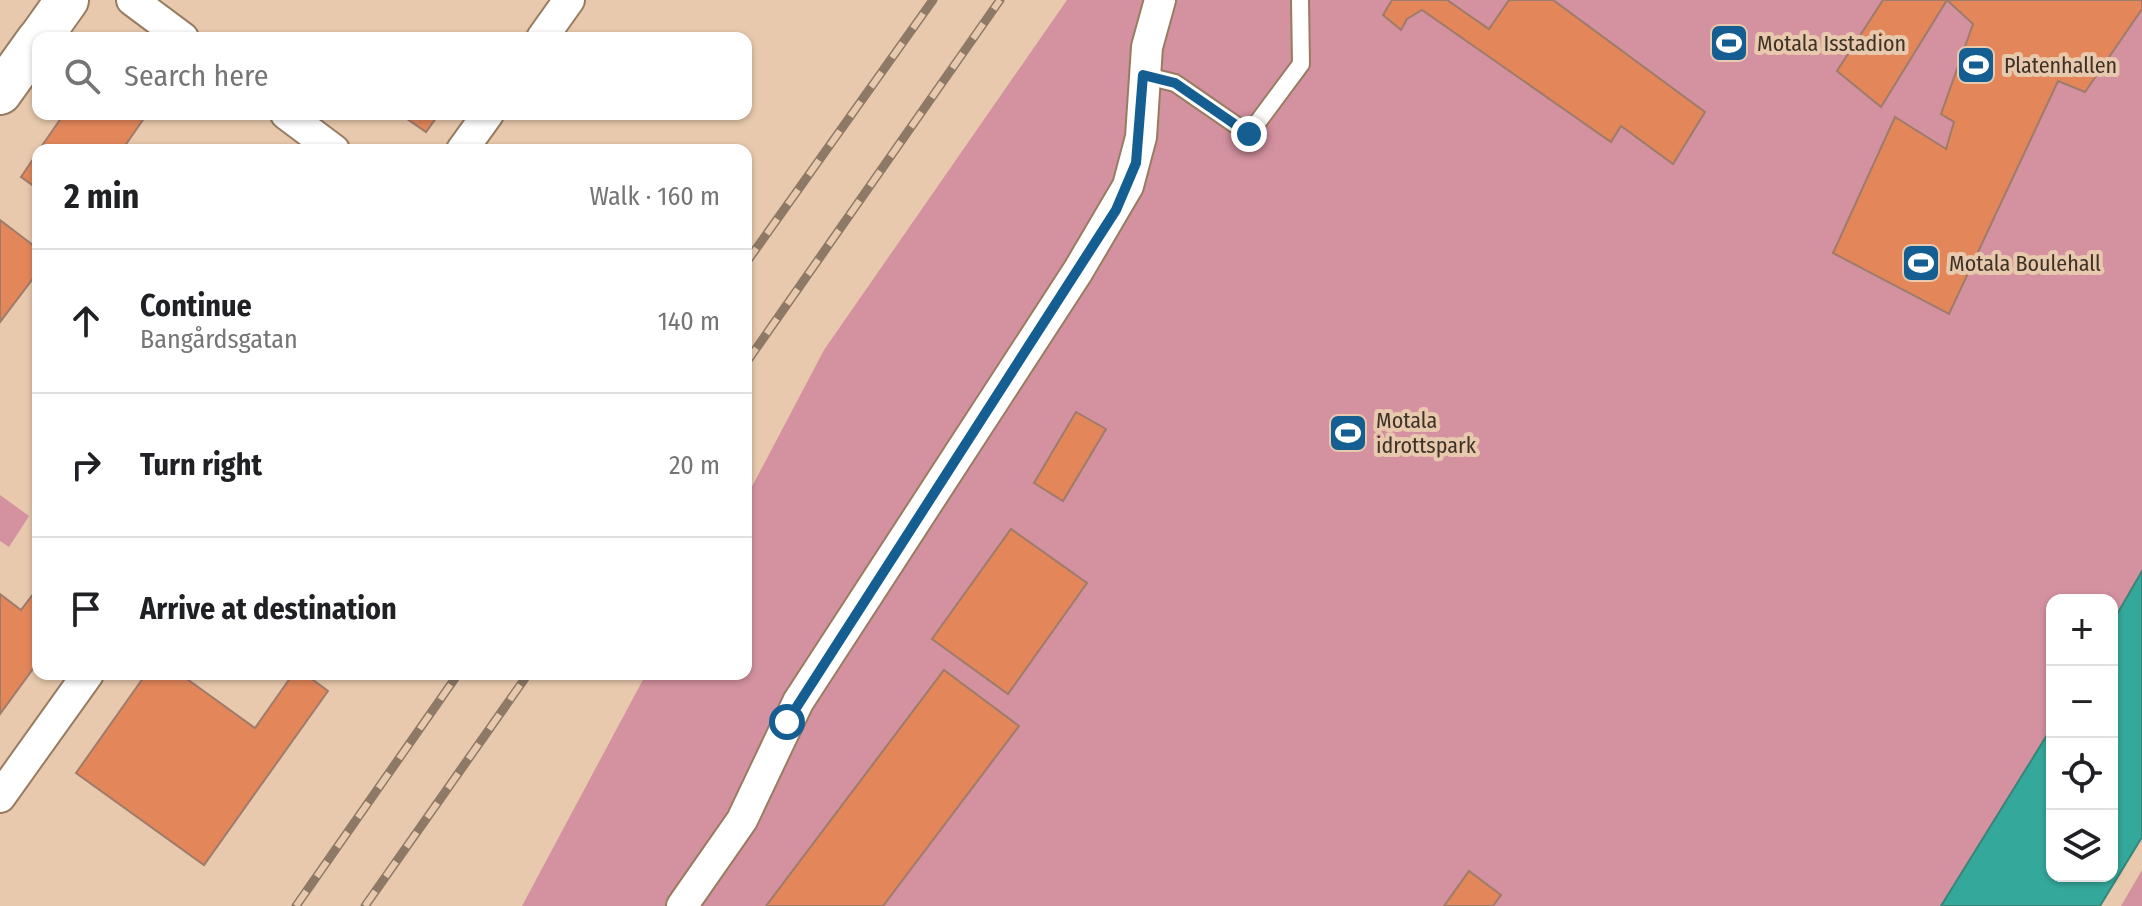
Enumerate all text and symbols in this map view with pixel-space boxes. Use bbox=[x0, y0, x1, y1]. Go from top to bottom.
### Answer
sports icon: Motala Isstadion bbox=[1708, 22, 1750, 64]
place label: Motala Isstadion bbox=[1757, 30, 1906, 57]
search box bbox=[32, 32, 752, 120]
sports icon: Platenhallen bbox=[1955, 44, 1997, 86]
place label: Platenhallen bbox=[2004, 52, 2117, 79]
icon: search bbox=[60, 54, 104, 98]
text: Search here bbox=[124, 58, 269, 94]
route end bbox=[1231, 116, 1267, 152]
text: 2 min bbox=[64, 176, 139, 217]
text: Walk · 160 m bbox=[589, 181, 720, 212]
sports icon: Motala Boulehall bbox=[1900, 242, 1942, 284]
place label: Motala Boulehall bbox=[1949, 250, 2101, 277]
text: Continue bbox=[140, 288, 252, 324]
icon: ahead bbox=[64, 299, 108, 343]
text: 140 m bbox=[658, 306, 720, 337]
text: Bangårdsgatan bbox=[140, 324, 298, 355]
place label: Motala idrottspark bbox=[1376, 407, 1477, 459]
sports icon: Motala idrottspark bbox=[1327, 412, 1369, 454]
icon: right bbox=[64, 443, 108, 487]
text: Turn right bbox=[140, 447, 262, 483]
text: 20 m bbox=[669, 450, 720, 481]
icon: arrive bbox=[64, 587, 108, 631]
text: Arrive at destination bbox=[140, 591, 397, 627]
map controls bbox=[2046, 594, 2118, 882]
button: + bbox=[2046, 594, 2118, 666]
button: − bbox=[2046, 666, 2118, 738]
route start bbox=[769, 704, 805, 740]
button: locate bbox=[2046, 738, 2118, 810]
button: layers bbox=[2046, 810, 2118, 882]

